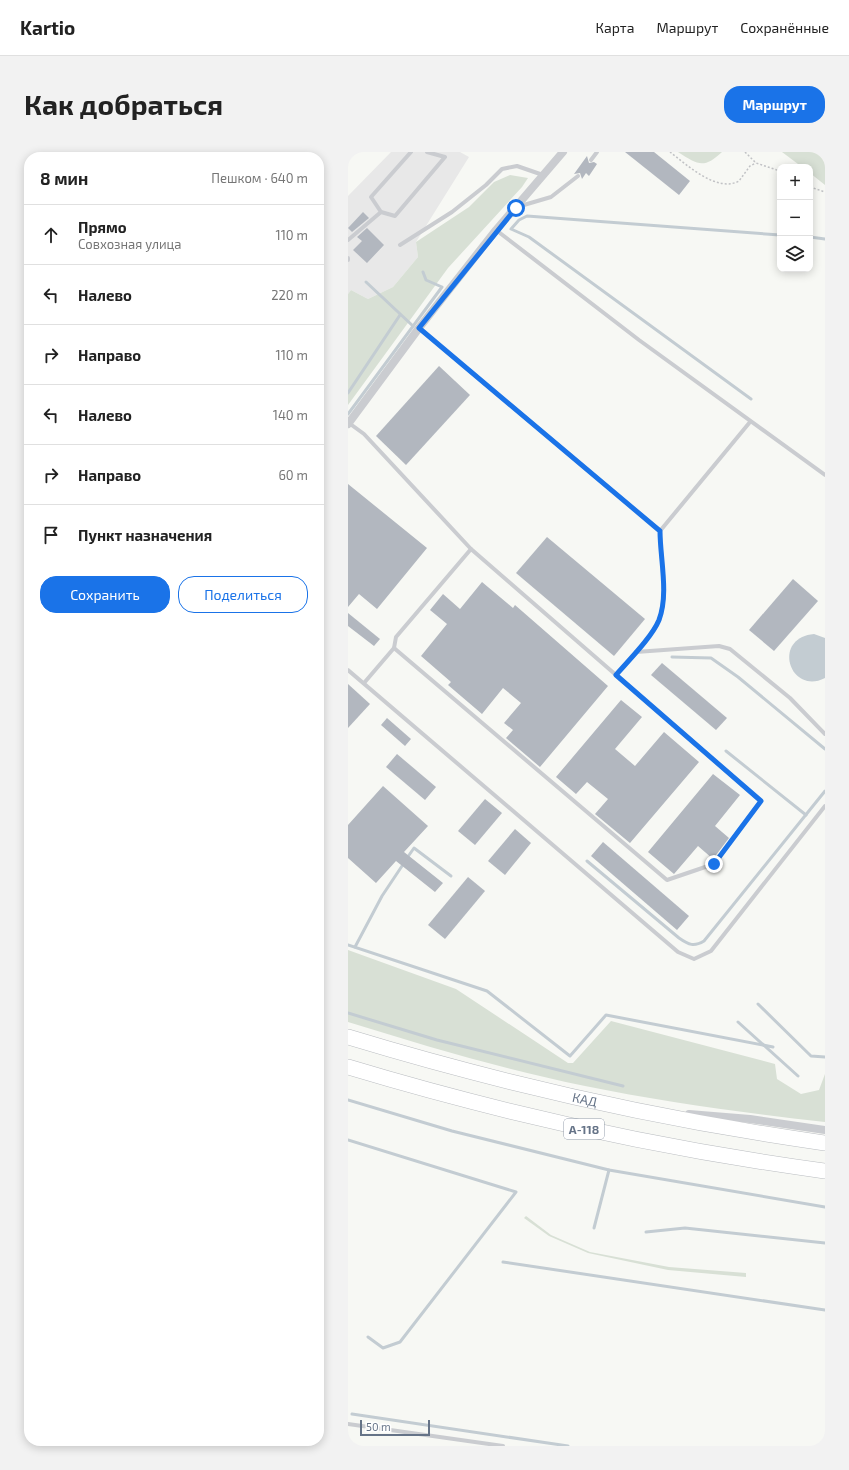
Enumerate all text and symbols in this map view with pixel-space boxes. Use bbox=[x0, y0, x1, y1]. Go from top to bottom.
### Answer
text: Kartio bbox=[20, 16, 75, 39]
text: Карта bbox=[596, 19, 634, 36]
text: Маршрут bbox=[656, 19, 718, 36]
text: Сохранённые bbox=[740, 19, 829, 36]
button: Маршрут bbox=[724, 86, 825, 123]
text: Как добраться bbox=[24, 87, 223, 121]
map controls bbox=[777, 164, 813, 272]
button: + bbox=[777, 164, 813, 200]
text: 8 мин bbox=[40, 168, 88, 188]
text: Пешком · 640 m bbox=[211, 170, 308, 186]
route start bbox=[507, 199, 525, 217]
button: − bbox=[777, 200, 813, 236]
text: Прямо bbox=[78, 218, 127, 236]
icon: ahead bbox=[40, 224, 62, 246]
text: 110 m bbox=[276, 227, 308, 243]
text: Совхозная улица bbox=[78, 236, 182, 252]
button: layers bbox=[777, 236, 813, 272]
icon: left bbox=[40, 284, 62, 306]
text: Налево bbox=[78, 286, 132, 304]
text: 220 m bbox=[271, 287, 308, 303]
icon: right bbox=[40, 344, 62, 366]
text: Направо bbox=[78, 346, 141, 364]
text: 110 m bbox=[276, 347, 308, 363]
icon: left bbox=[40, 404, 62, 426]
text: Налево bbox=[78, 406, 132, 424]
text: 140 m bbox=[273, 407, 308, 423]
icon: right bbox=[40, 464, 62, 486]
text: Направо bbox=[78, 466, 141, 484]
text: 60 m bbox=[278, 467, 308, 483]
icon: arrive bbox=[40, 524, 62, 546]
text: Пункт назначения bbox=[78, 526, 212, 544]
button: Сохранить bbox=[40, 576, 170, 613]
button: Поделиться bbox=[178, 576, 308, 613]
route end bbox=[705, 855, 723, 873]
street label: КАД bbox=[571, 1089, 599, 1110]
road number: А-118 bbox=[564, 1119, 604, 1139]
scale bar bbox=[360, 1418, 430, 1437]
text: 50 m bbox=[366, 1420, 391, 1433]

